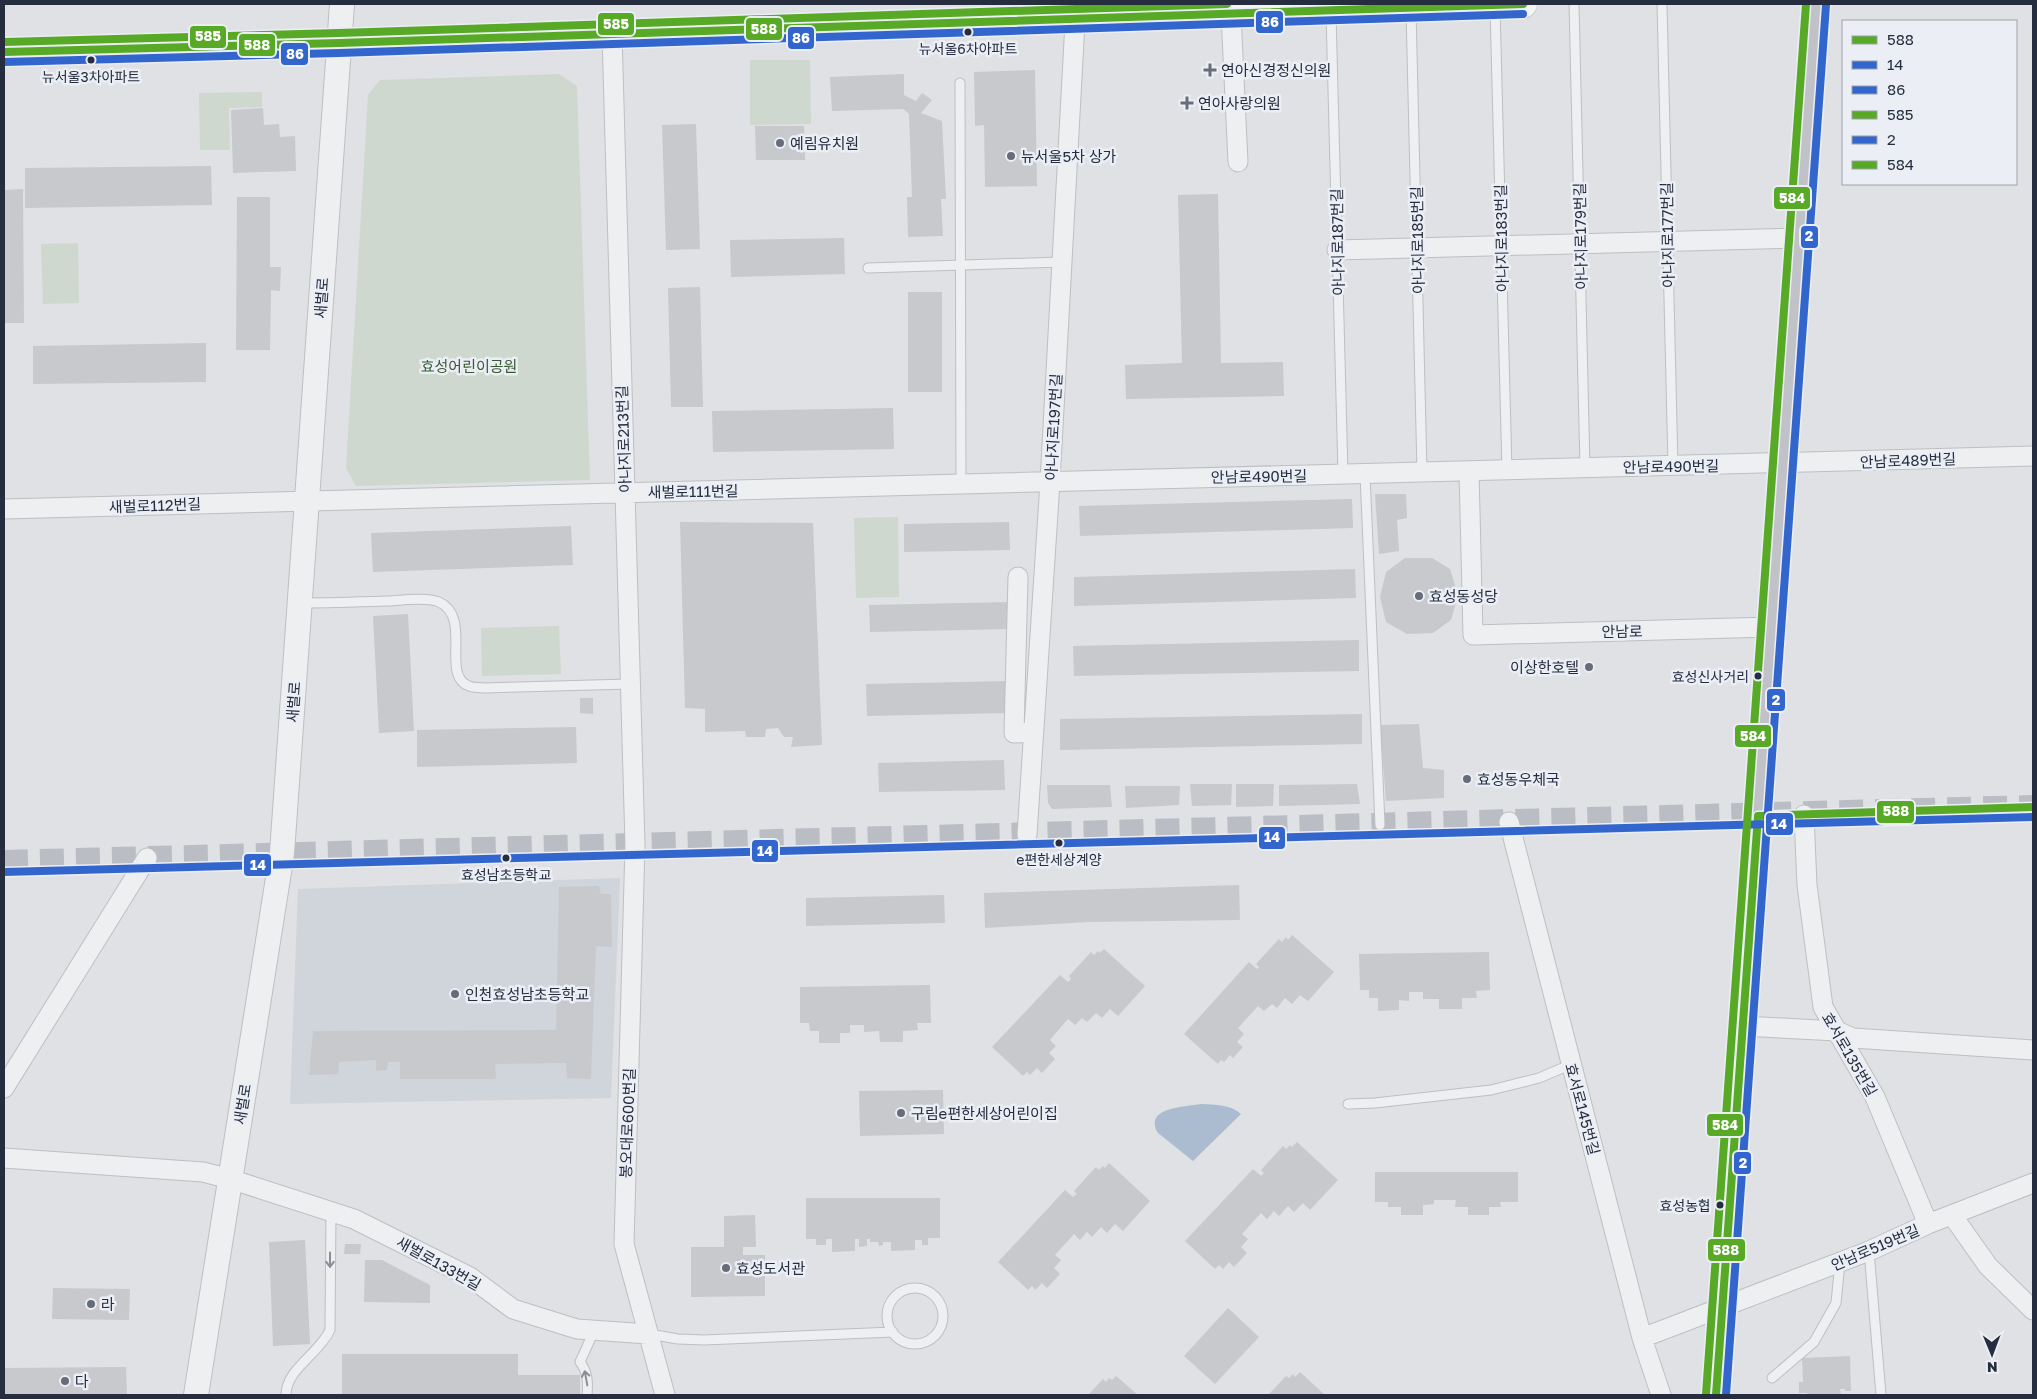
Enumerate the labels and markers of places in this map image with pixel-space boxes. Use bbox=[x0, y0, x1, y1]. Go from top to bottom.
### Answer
marker: 뉴서울6차아파트 bbox=[963, 27, 973, 37]
place label: 뉴서울6차아파트 bbox=[919, 40, 1017, 57]
marker: 뉴서울3차아파트 bbox=[86, 55, 96, 65]
place label: 연아신경정신의원 bbox=[1221, 61, 1331, 79]
marker: 연아신경정신의원 bbox=[1203, 63, 1217, 77]
place label: 뉴서울3차아파트 bbox=[42, 68, 140, 85]
place label: 연아사랑의원 bbox=[1198, 94, 1281, 112]
marker: 연아사랑의원 bbox=[1180, 96, 1194, 110]
place label: 예림유치원 bbox=[790, 134, 859, 152]
marker: 예림유치원 bbox=[774, 137, 786, 149]
place label: 뉴서울5차 상가 bbox=[1021, 147, 1116, 165]
marker: 뉴서울5차 상가 bbox=[1005, 150, 1017, 162]
place label: 효성동성당 bbox=[1429, 587, 1498, 605]
marker: 효성동성당 bbox=[1413, 590, 1425, 602]
place label: 이상한호텔 bbox=[1510, 658, 1579, 676]
marker: 이상한호텔 bbox=[1583, 661, 1595, 673]
place label: 효성신사거리 bbox=[1672, 668, 1749, 685]
marker: 효성신사거리 bbox=[1753, 671, 1763, 681]
place label: 효성동우체국 bbox=[1477, 770, 1560, 788]
marker: 효성동우체국 bbox=[1461, 773, 1473, 785]
marker: e편한세상계양 bbox=[1054, 838, 1064, 848]
place label: e편한세상계양 bbox=[1016, 851, 1102, 868]
marker: 효성남초등학교 bbox=[501, 853, 511, 863]
place label: 효성남초등학교 bbox=[461, 866, 551, 883]
place label: 인천효성남초등학교 bbox=[465, 985, 589, 1003]
marker: 인천효성남초등학교 bbox=[449, 988, 461, 1000]
place label: 구림e편한세상어린이집 bbox=[911, 1104, 1058, 1122]
marker: 구림e편한세상어린이집 bbox=[895, 1107, 907, 1119]
place label: 효성농협 bbox=[1659, 1197, 1711, 1214]
marker: 효성농협 bbox=[1715, 1200, 1725, 1210]
place label: 효성도서관 bbox=[736, 1259, 805, 1277]
marker: 효성도서관 bbox=[720, 1262, 732, 1274]
place label: 라 bbox=[101, 1295, 115, 1313]
marker: 라 bbox=[85, 1298, 97, 1310]
place label: 다 bbox=[75, 1372, 89, 1390]
marker: 다 bbox=[59, 1375, 71, 1387]

